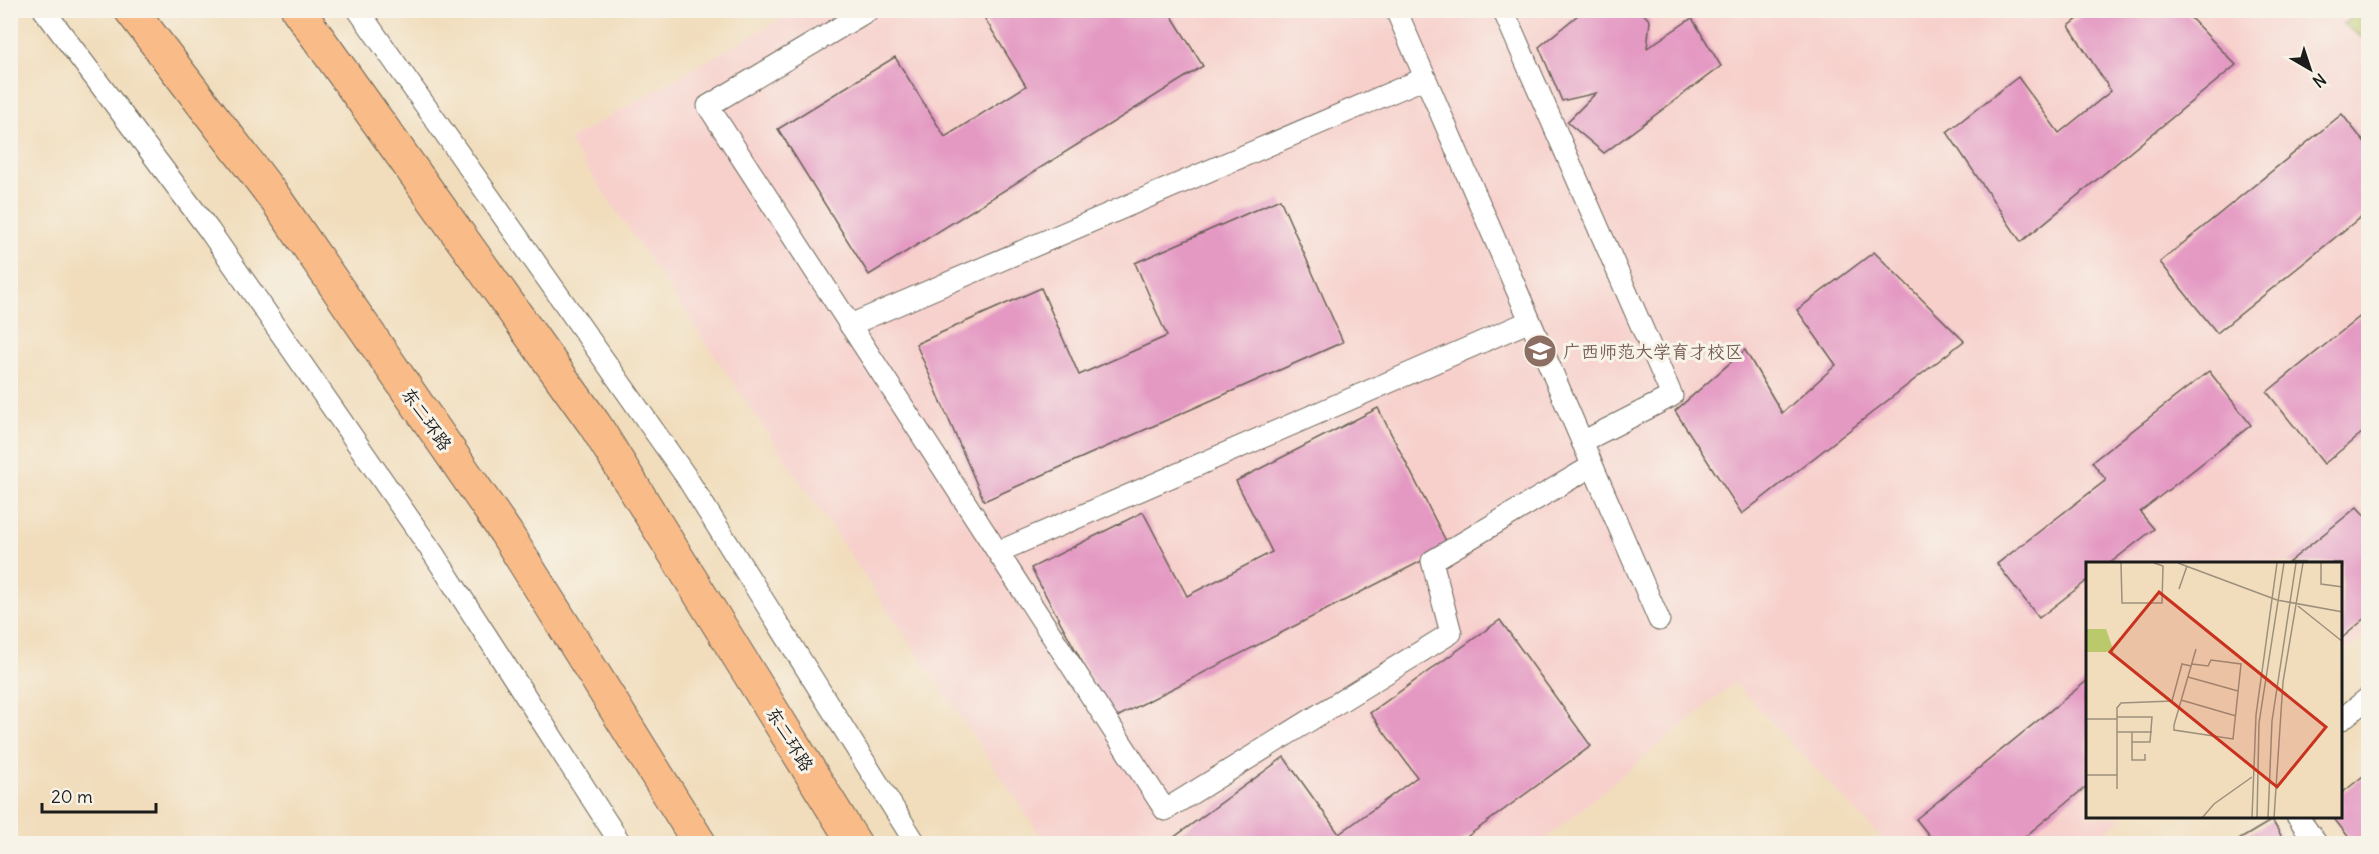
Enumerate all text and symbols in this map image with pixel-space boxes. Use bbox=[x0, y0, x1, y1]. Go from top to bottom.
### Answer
north arrow bbox=[2280, 39, 2340, 99]
text: N bbox=[2309, 69, 2330, 92]
school or university icon: 广西师范大学育才校区 bbox=[1522, 333, 1558, 369]
place label: 广西师范大学育才校区 bbox=[1563, 340, 1743, 363]
street label: 东二环路 bbox=[397, 383, 457, 455]
inset map bbox=[2086, 562, 2343, 818]
street label: 东二环路 bbox=[761, 702, 819, 776]
scale bar bbox=[42, 776, 156, 814]
text: 20 m bbox=[51, 785, 93, 808]

